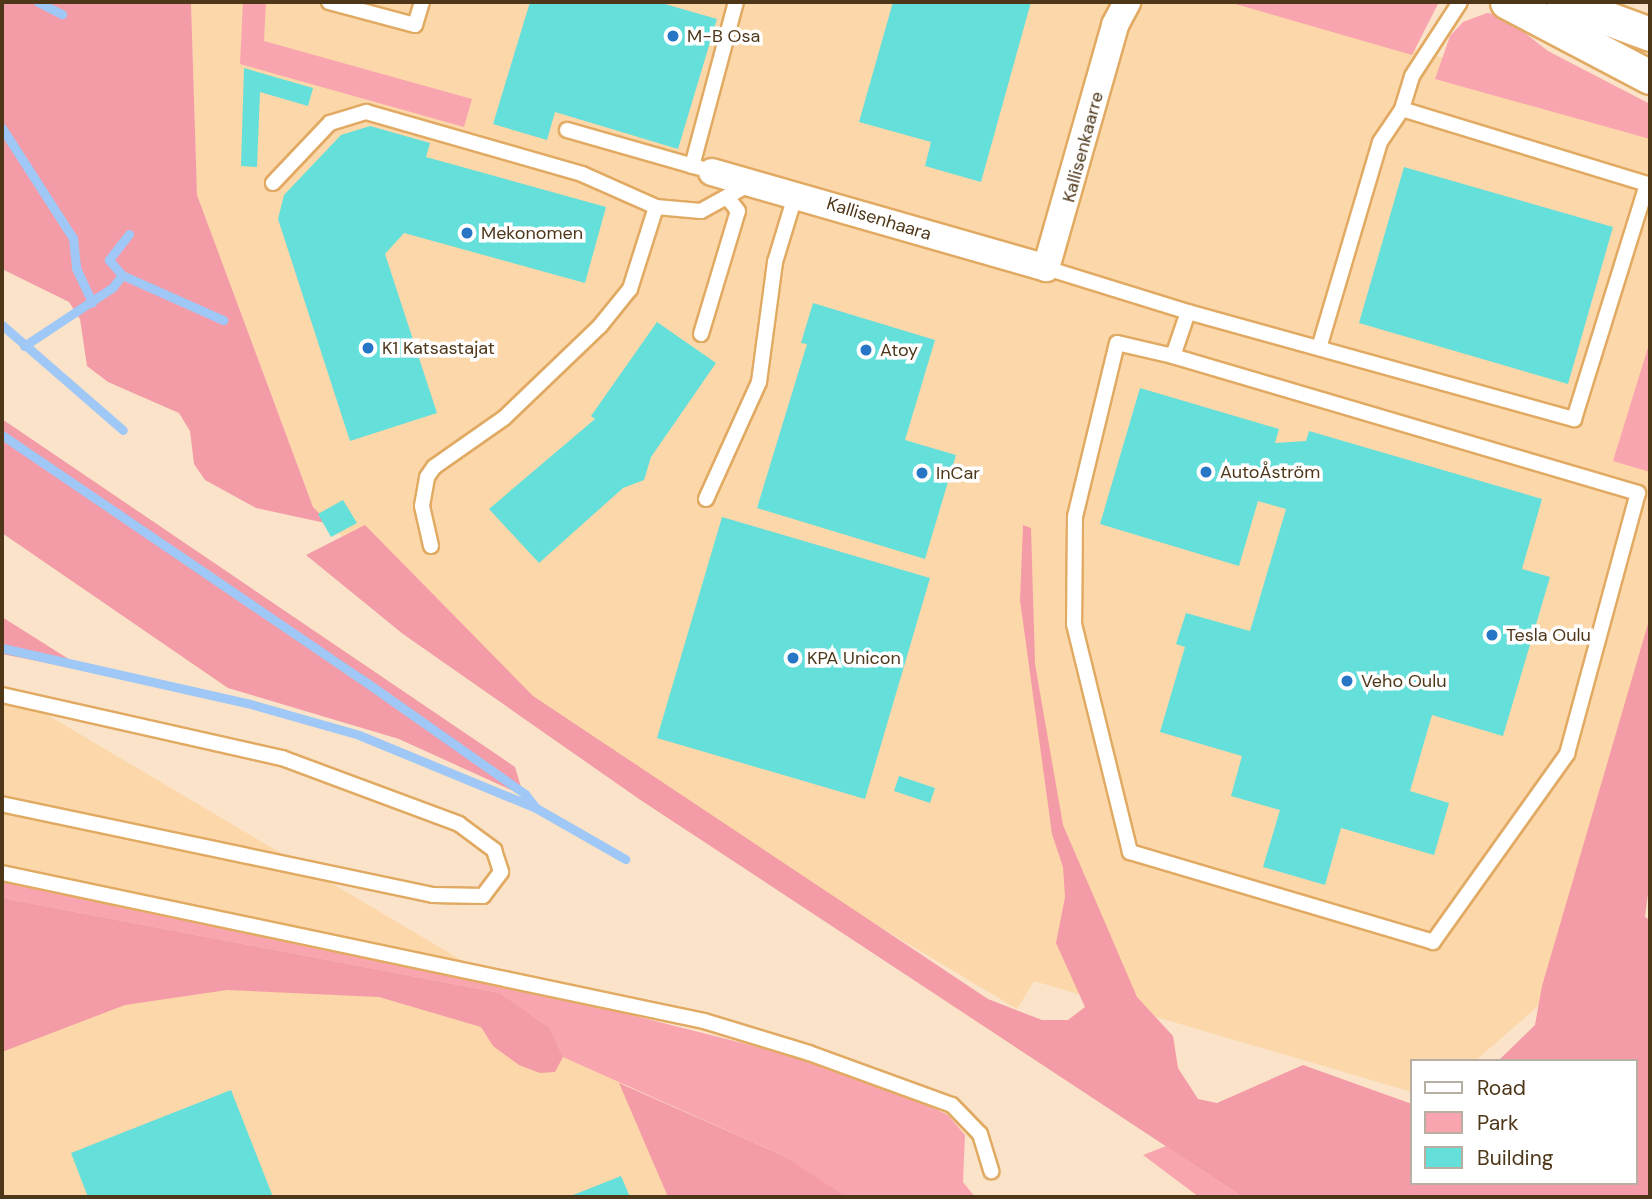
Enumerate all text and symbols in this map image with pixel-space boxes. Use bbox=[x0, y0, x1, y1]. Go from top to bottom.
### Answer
place label: M-B Osa bbox=[687, 25, 760, 47]
marker: M-B Osa bbox=[665, 28, 681, 44]
street label: Kallisenkaarre bbox=[1058, 89, 1108, 205]
street label: Kallisenhaara bbox=[824, 193, 934, 245]
place label: Mekonomen bbox=[481, 222, 583, 244]
marker: Mekonomen bbox=[459, 225, 475, 241]
place label: K1 Katsastajat bbox=[382, 337, 495, 359]
place label: Atoy bbox=[880, 339, 918, 361]
marker: K1 Katsastajat bbox=[360, 340, 376, 356]
marker: Atoy bbox=[858, 342, 874, 358]
place label: AutoÅström bbox=[1220, 461, 1320, 483]
place label: InCar bbox=[936, 462, 980, 484]
marker: AutoÅström bbox=[1198, 464, 1214, 480]
marker: InCar bbox=[914, 465, 930, 481]
place label: Tesla Oulu bbox=[1506, 624, 1591, 646]
marker: Tesla Oulu bbox=[1484, 627, 1500, 643]
place label: KPA Unicon bbox=[807, 647, 901, 669]
marker: KPA Unicon bbox=[785, 650, 801, 666]
place label: Veho Oulu bbox=[1361, 670, 1446, 692]
marker: Veho Oulu bbox=[1339, 673, 1355, 689]
legend bbox=[1410, 1059, 1638, 1185]
text: Road bbox=[1477, 1074, 1526, 1102]
text: Park bbox=[1477, 1109, 1518, 1137]
text: Building bbox=[1477, 1144, 1553, 1172]

